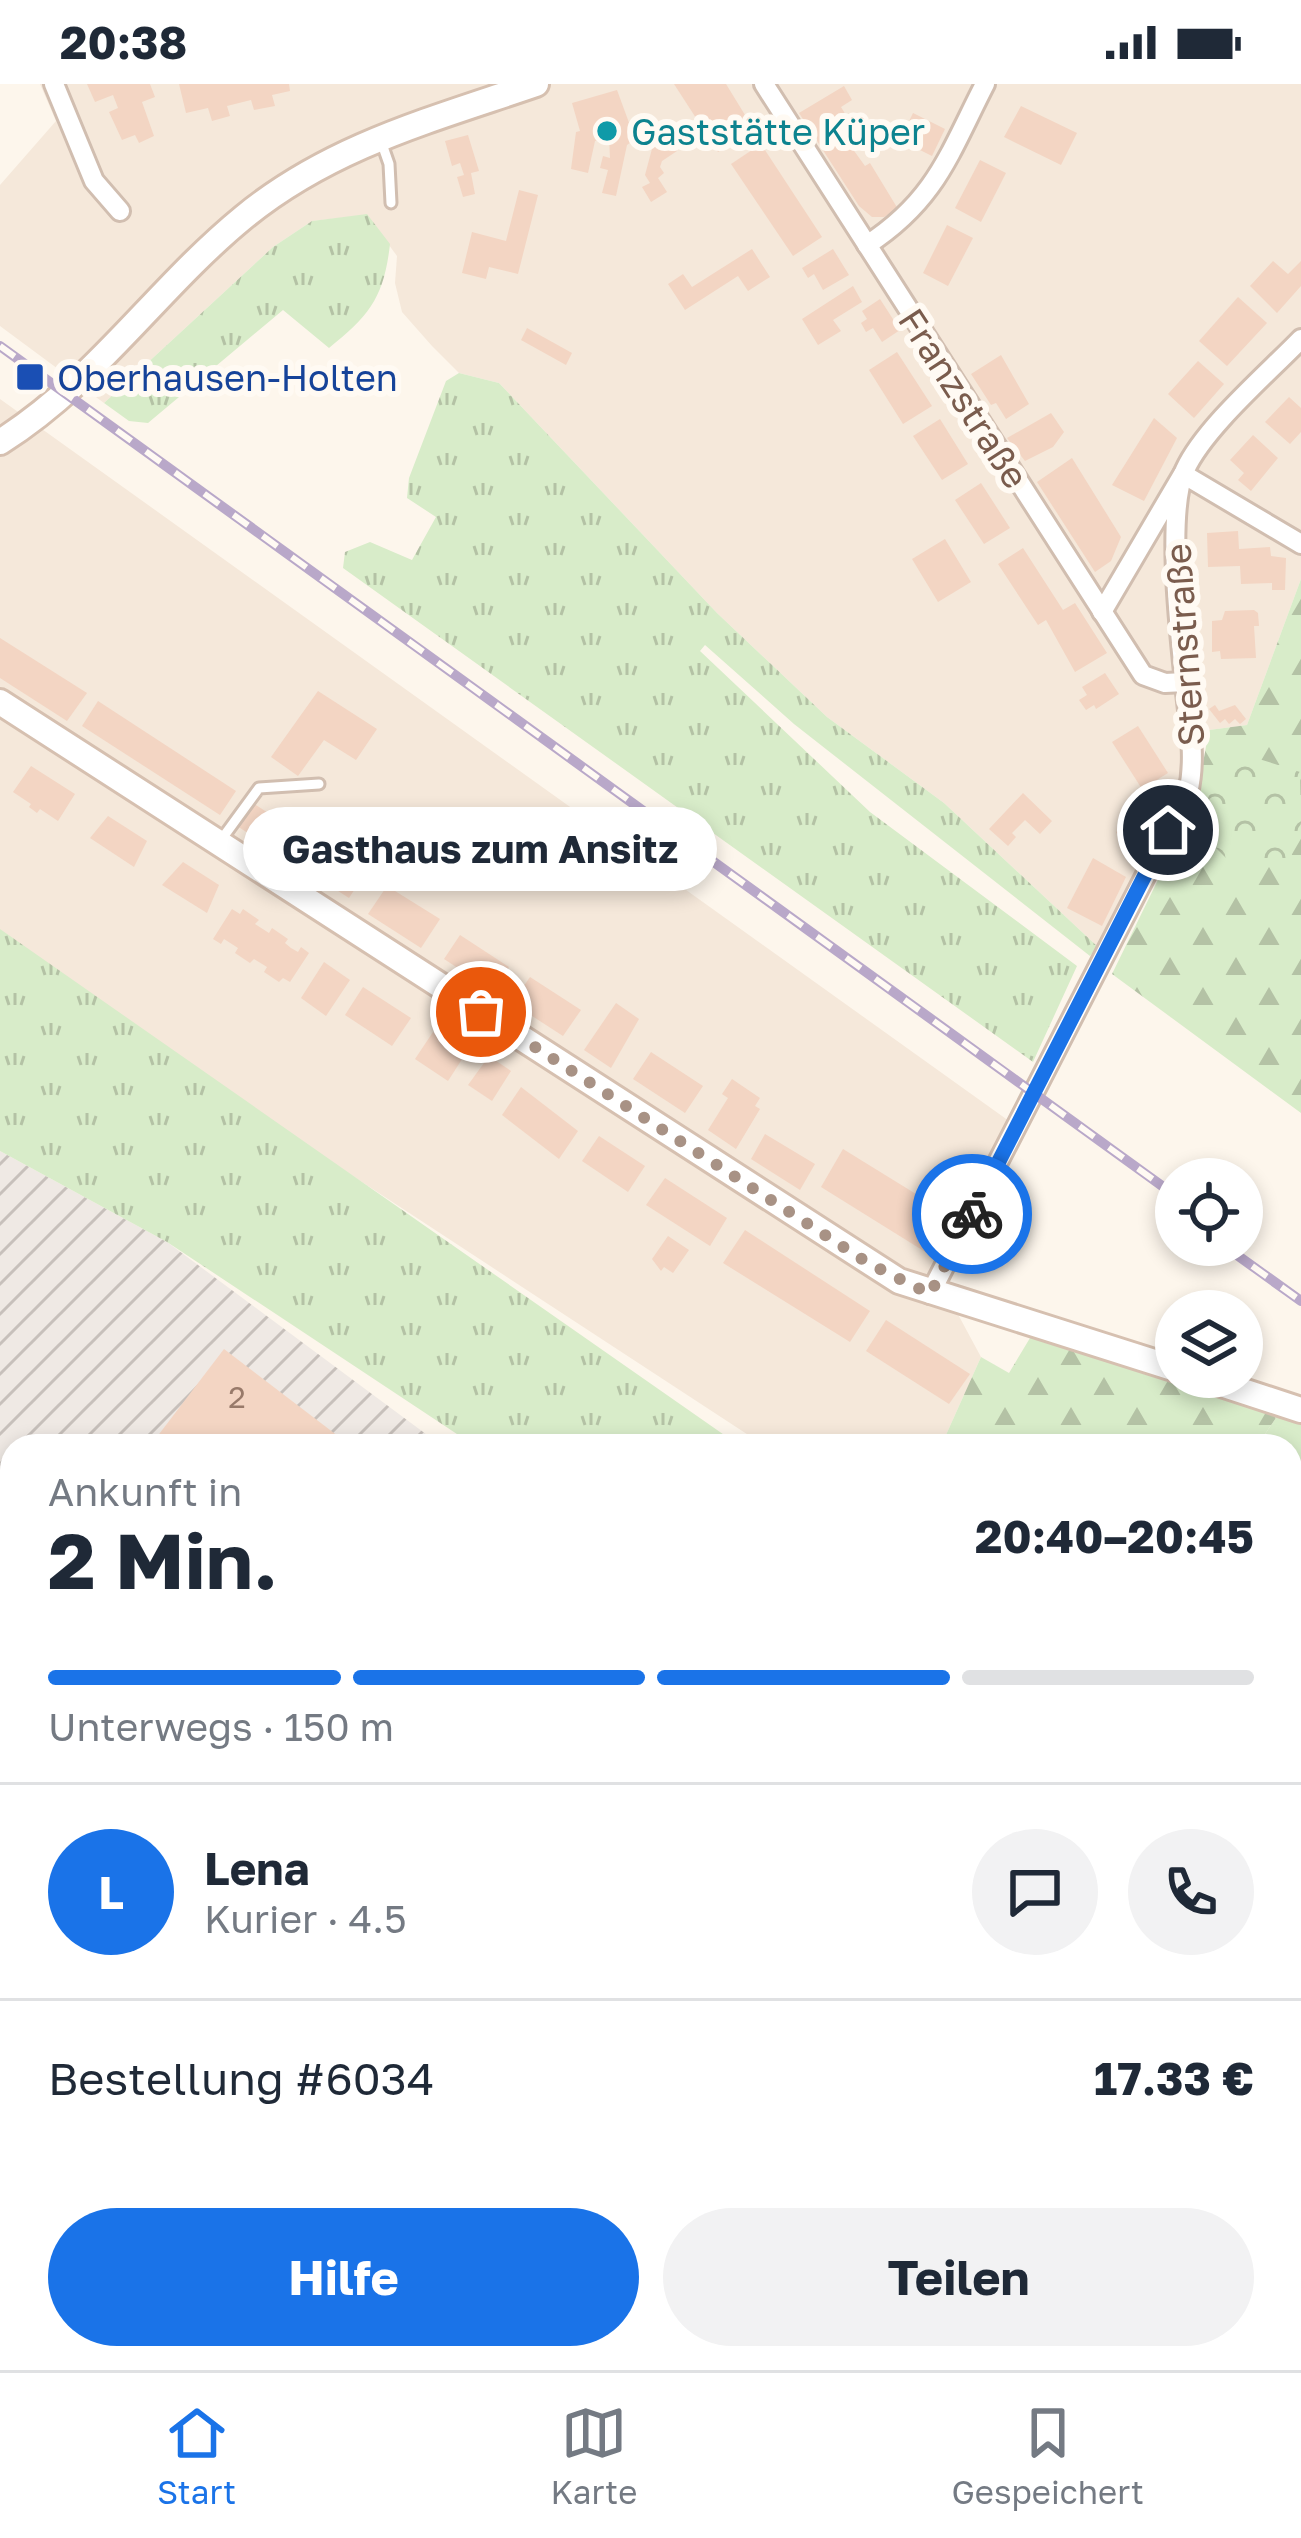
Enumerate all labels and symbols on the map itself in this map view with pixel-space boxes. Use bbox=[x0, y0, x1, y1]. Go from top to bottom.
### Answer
place label: Gaststätte Küper bbox=[631, 110, 925, 153]
marker: Gaststätte Küper bbox=[594, 118, 620, 144]
street label: Franzstraße bbox=[890, 300, 1038, 496]
place label: Oberhausen-Holten bbox=[57, 356, 398, 399]
marker: Oberhausen-Holten bbox=[14, 361, 46, 393]
street label: Sternstraße bbox=[1155, 542, 1213, 748]
pin bbox=[1117, 779, 1219, 881]
callout: Gasthaus zum Ansitz bbox=[244, 808, 718, 892]
pin bbox=[430, 961, 532, 1063]
courier bbox=[912, 1154, 1032, 1274]
house number: 2 bbox=[228, 1379, 246, 1415]

